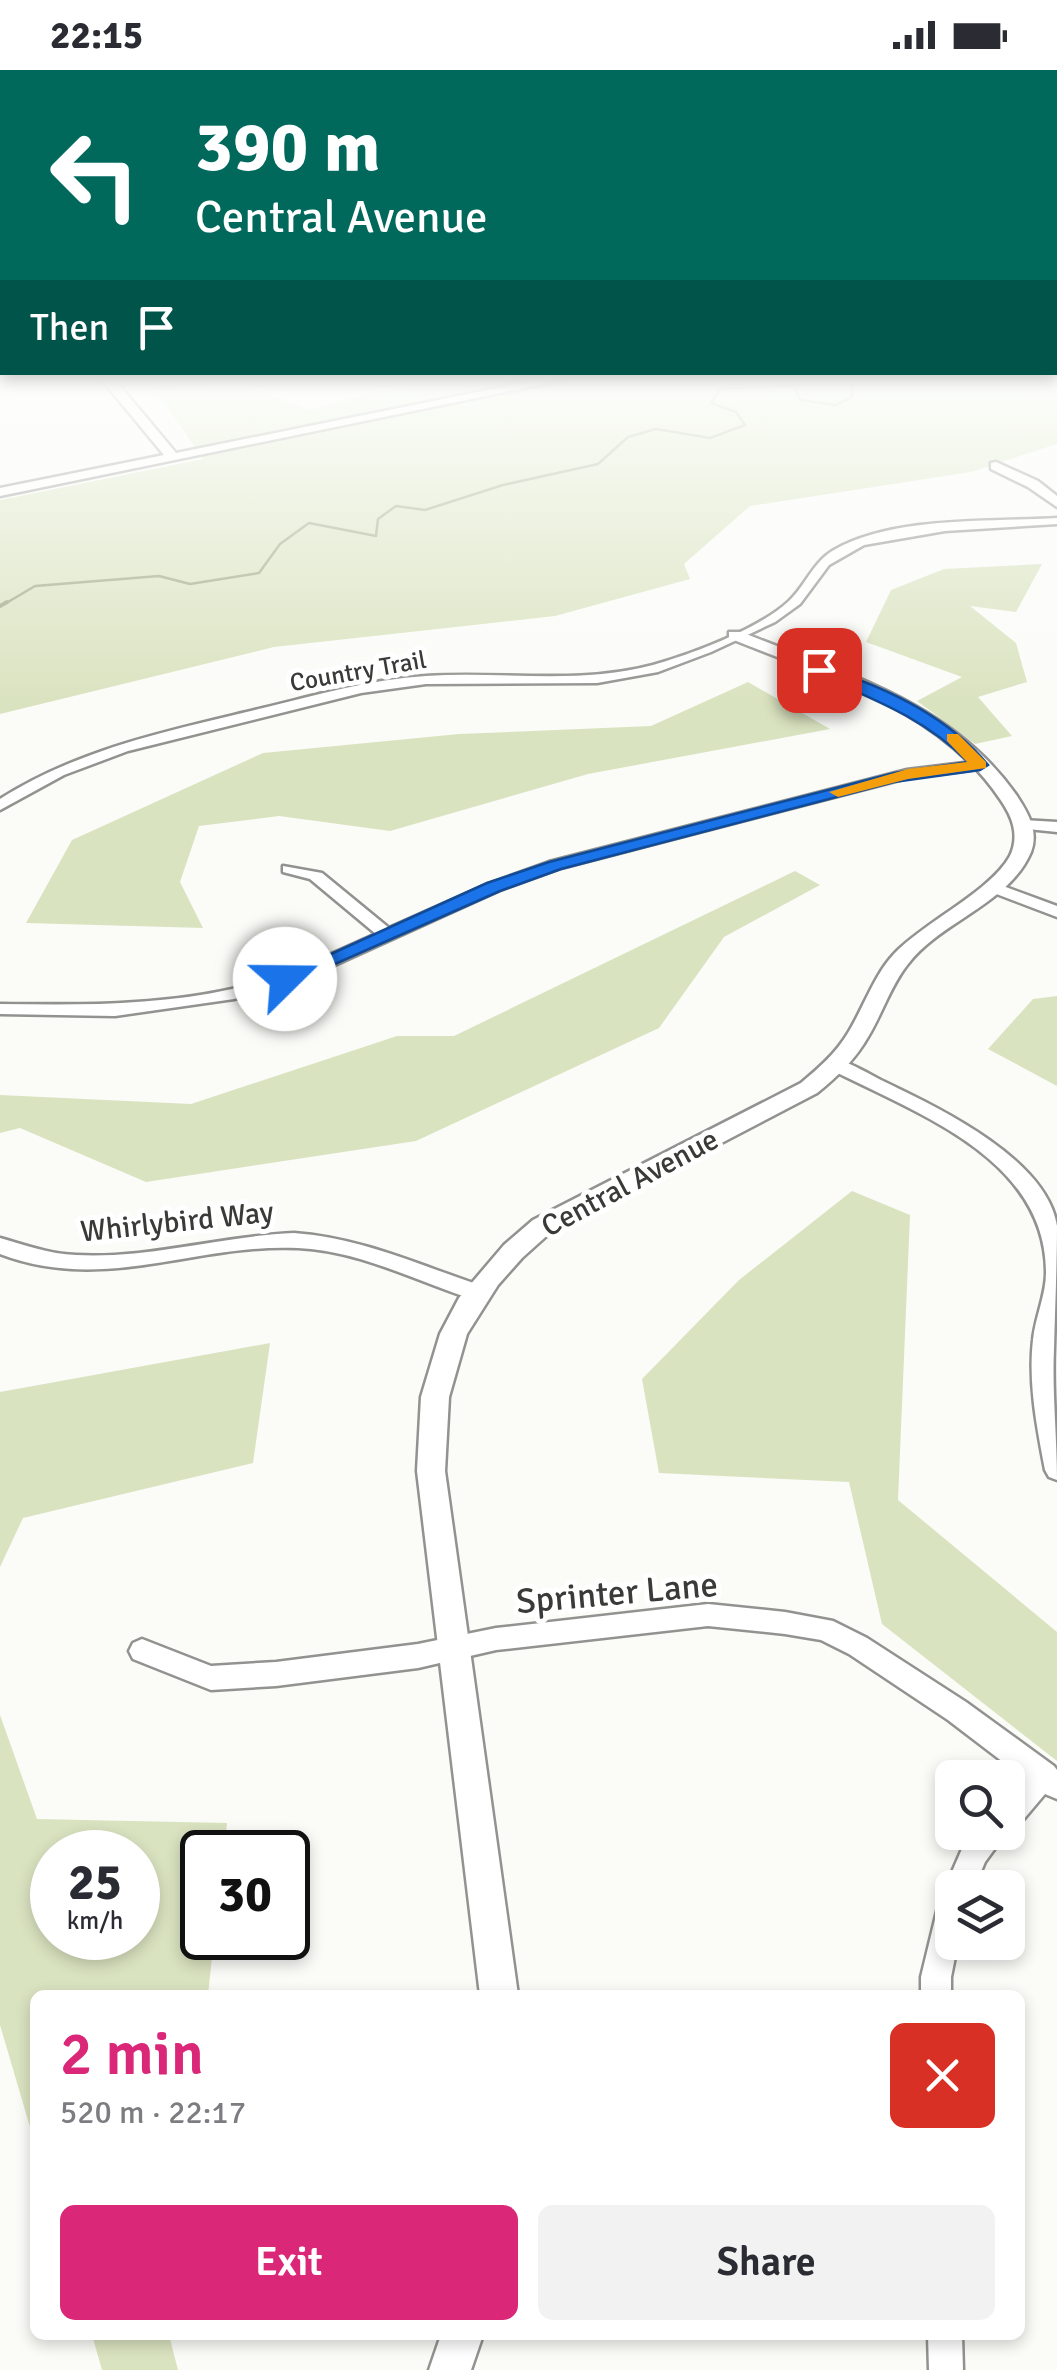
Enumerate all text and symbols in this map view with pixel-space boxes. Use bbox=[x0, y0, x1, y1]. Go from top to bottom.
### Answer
text: 22:15 bbox=[50, 12, 143, 59]
text: 390 m bbox=[195, 104, 380, 190]
icon: left bbox=[30, 110, 160, 240]
text: Central Avenue bbox=[195, 190, 488, 245]
icon: arrive bbox=[129, 300, 184, 355]
text: Then bbox=[30, 304, 109, 351]
pin bbox=[777, 628, 862, 713]
icon: arrive bbox=[792, 643, 847, 698]
street label: Country Trail bbox=[287, 644, 429, 698]
position arrow bbox=[233, 927, 337, 1031]
street label: Central Avenue bbox=[535, 1121, 725, 1245]
street label: Whirlybird Way bbox=[79, 1193, 275, 1251]
street label: Sprinter Lane bbox=[514, 1563, 720, 1623]
map controls bbox=[935, 1760, 1025, 1960]
button: search bbox=[935, 1760, 1025, 1850]
speed limit sign: 30 bbox=[180, 1830, 310, 1960]
text: 25 bbox=[68, 1852, 122, 1914]
button: layers bbox=[935, 1870, 1025, 1960]
text: km/h bbox=[67, 1905, 123, 1936]
text: 2 min bbox=[60, 2018, 204, 2092]
button: close bbox=[890, 2023, 995, 2128]
text: 520 m · 22:17 bbox=[60, 2093, 246, 2132]
button: Exit bbox=[60, 2205, 518, 2320]
button: Share bbox=[538, 2205, 995, 2320]

